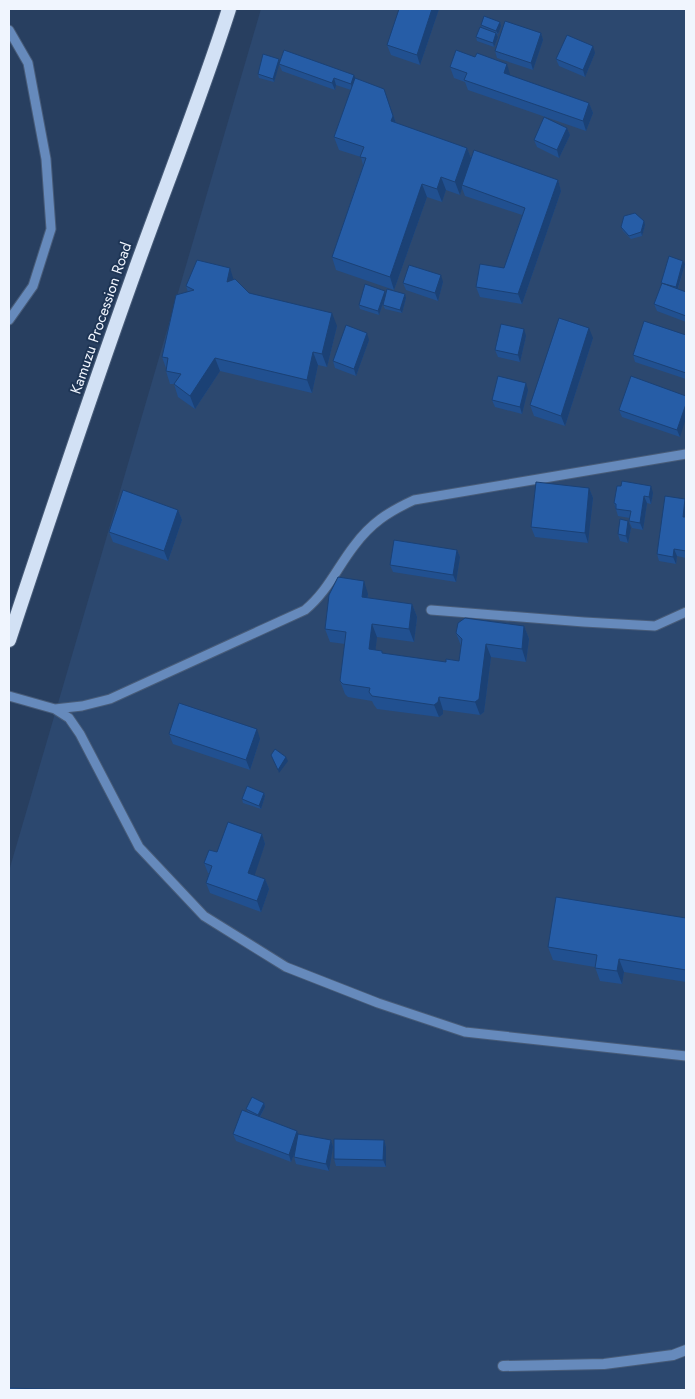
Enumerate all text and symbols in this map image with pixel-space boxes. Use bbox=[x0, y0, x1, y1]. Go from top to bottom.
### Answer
street label: Kamuzu Procession Road bbox=[65, 239, 137, 397]

